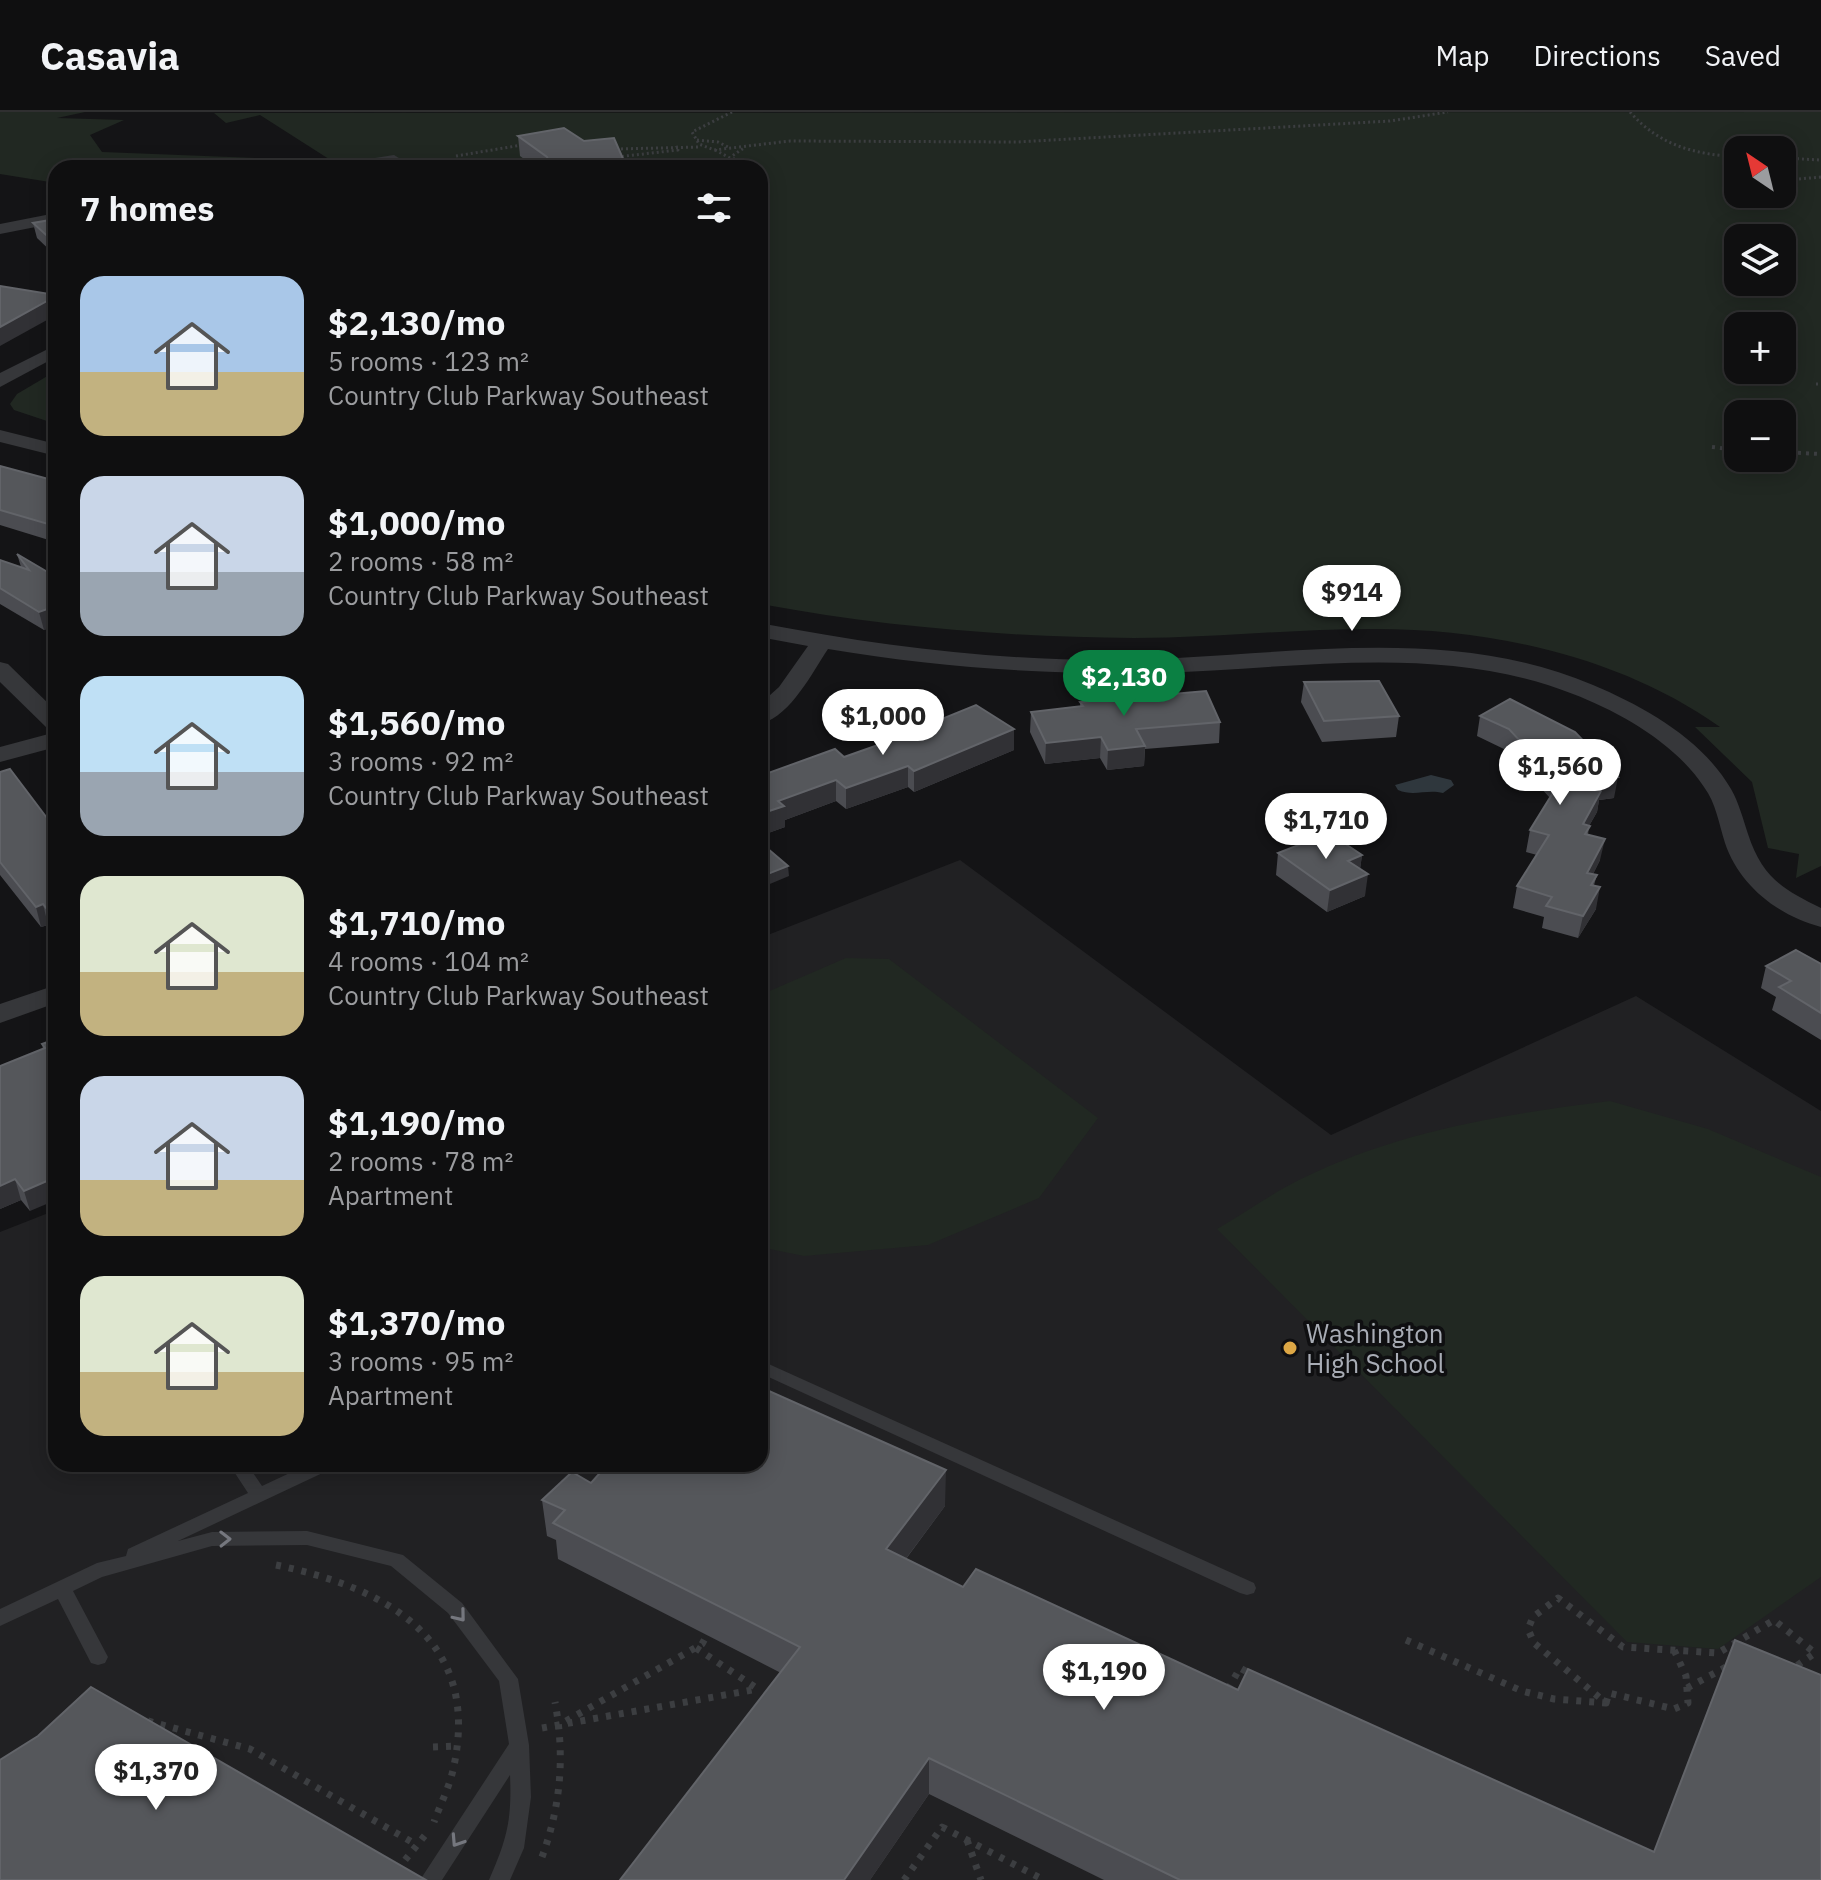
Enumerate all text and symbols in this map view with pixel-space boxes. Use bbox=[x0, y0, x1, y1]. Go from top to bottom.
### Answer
text: Casavia bbox=[40, 31, 180, 80]
text: Map bbox=[1435, 37, 1489, 74]
text: Directions bbox=[1533, 37, 1661, 74]
text: Saved bbox=[1705, 37, 1781, 74]
north arrow bbox=[1724, 136, 1796, 208]
map controls bbox=[1724, 136, 1796, 472]
text: 7 homes bbox=[80, 186, 215, 230]
icon: filters bbox=[692, 186, 736, 230]
button: layers bbox=[1724, 224, 1796, 296]
text: $2,130/mo bbox=[328, 300, 505, 344]
icon: home bbox=[144, 308, 240, 404]
button: + bbox=[1724, 312, 1796, 384]
text: 5 rooms · 123 m² bbox=[328, 344, 529, 378]
text: Country Club Parkway Southeast bbox=[328, 378, 709, 412]
button: − bbox=[1724, 400, 1796, 472]
text: $1,000/mo bbox=[328, 500, 505, 544]
icon: home bbox=[144, 508, 240, 604]
text: 2 rooms · 58 m² bbox=[328, 544, 513, 578]
pin: $914 bbox=[1305, 565, 1399, 633]
text: $914 bbox=[1321, 574, 1383, 608]
text: Country Club Parkway Southeast bbox=[328, 578, 709, 612]
pin: $2,130 bbox=[1059, 650, 1189, 718]
text: $2,130 bbox=[1081, 659, 1167, 693]
pin: $1,000 bbox=[818, 689, 948, 757]
text: $1,000 bbox=[840, 698, 926, 732]
text: $1,560/mo bbox=[328, 700, 505, 744]
icon: home bbox=[144, 708, 240, 804]
pin: $1,560 bbox=[1495, 739, 1625, 807]
text: 3 rooms · 92 m² bbox=[328, 744, 513, 778]
text: $1,560 bbox=[1517, 748, 1603, 782]
text: Country Club Parkway Southeast bbox=[328, 778, 709, 812]
pin: $1,710 bbox=[1261, 793, 1391, 861]
text: $1,710 bbox=[1283, 802, 1369, 836]
text: $1,710/mo bbox=[328, 900, 505, 944]
icon: home bbox=[144, 908, 240, 1004]
text: 4 rooms · 104 m² bbox=[328, 944, 529, 978]
text: Country Club Parkway Southeast bbox=[328, 978, 709, 1012]
text: $1,190/mo bbox=[328, 1100, 505, 1144]
icon: home bbox=[144, 1108, 240, 1204]
text: 2 rooms · 78 m² bbox=[328, 1144, 513, 1178]
text: Apartment bbox=[328, 1178, 453, 1212]
text: $1,370/mo bbox=[328, 1300, 505, 1344]
icon: home bbox=[144, 1308, 240, 1404]
place label: Washington High School bbox=[1306, 1316, 1445, 1380]
marker: Washington High School bbox=[1281, 1339, 1299, 1357]
text: 3 rooms · 95 m² bbox=[328, 1344, 513, 1378]
text: Apartment bbox=[328, 1378, 453, 1412]
one-way arrow bbox=[219, 1530, 232, 1548]
one-way arrow bbox=[451, 1607, 465, 1622]
pin: $1,190 bbox=[1039, 1644, 1169, 1712]
text: $1,190 bbox=[1061, 1653, 1147, 1687]
pin: $1,370 bbox=[91, 1744, 221, 1812]
text: $1,370 bbox=[113, 1753, 199, 1787]
one-way arrow bbox=[451, 1832, 466, 1847]

